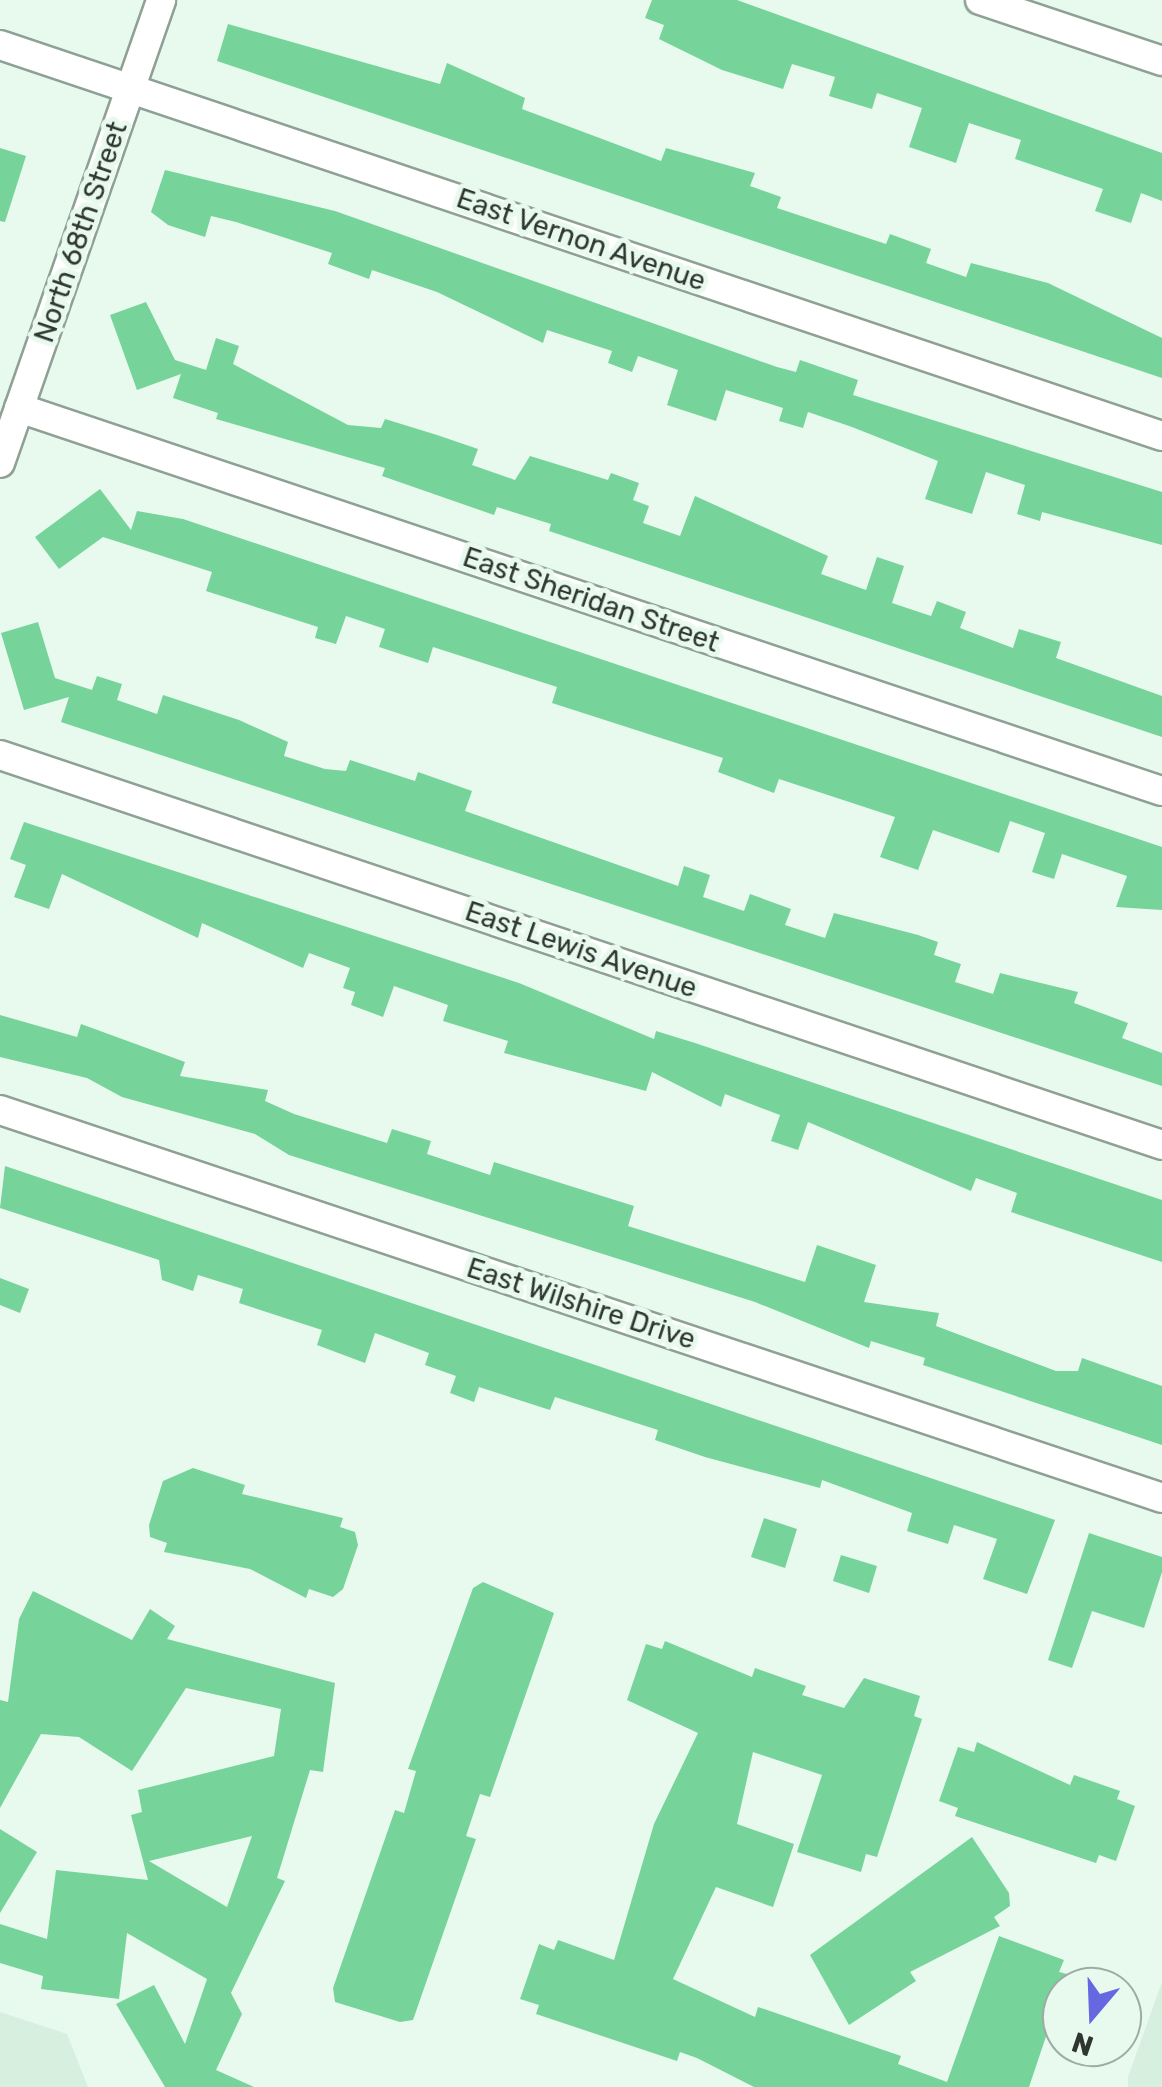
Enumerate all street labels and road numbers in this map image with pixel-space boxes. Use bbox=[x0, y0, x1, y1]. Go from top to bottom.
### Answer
street label: North 68th Street bbox=[27, 117, 135, 347]
street label: East Vernon Avenue bbox=[451, 181, 711, 299]
street label: East Sheridan Street bbox=[458, 540, 724, 660]
street label: East Lewis Avenue bbox=[460, 894, 702, 1006]
street label: East Wilshire Drive bbox=[462, 1251, 700, 1357]

